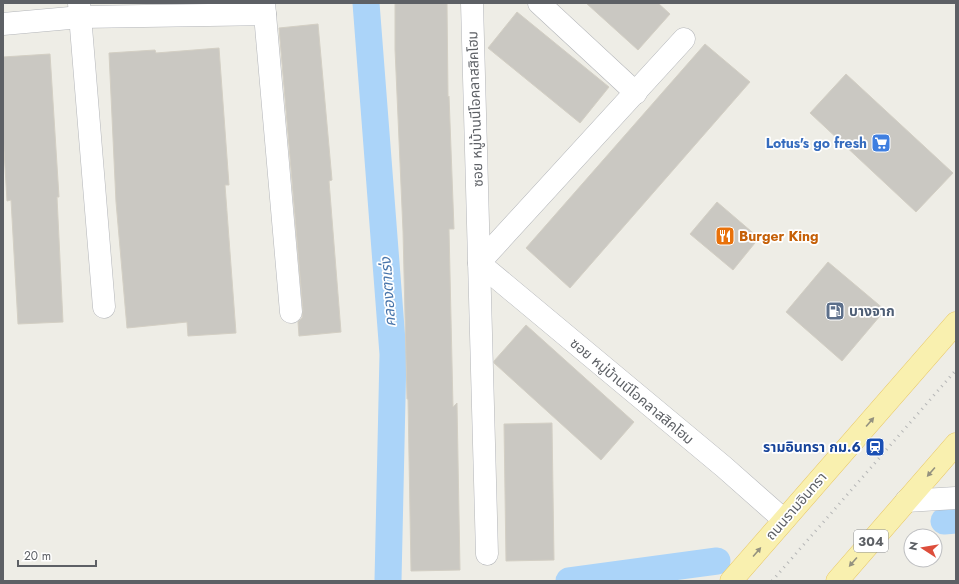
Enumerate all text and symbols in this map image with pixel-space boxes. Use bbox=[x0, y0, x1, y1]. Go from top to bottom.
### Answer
street label: ซอย หมู่บ้านนีโอคลาสสิคโฮม bbox=[462, 31, 488, 187]
supermarket icon: Lotus's go fresh bbox=[870, 132, 892, 154]
place label: Lotus's go fresh bbox=[766, 133, 867, 153]
restaurant icon: Burger King bbox=[714, 225, 736, 247]
place label: Burger King bbox=[739, 226, 819, 246]
water label: คลองตาเร่ง bbox=[375, 256, 401, 328]
fuel station icon: บางจาก bbox=[824, 300, 846, 322]
place label: บางจาก bbox=[849, 301, 895, 321]
street label: ซอย หมู่บ้านนีโอคลาสสิคโฮม bbox=[566, 333, 698, 449]
one-way arrow bbox=[865, 417, 874, 427]
station icon: รามอินทรา กม.6 bbox=[864, 436, 886, 458]
place label: รามอินทรา กม.6 bbox=[763, 437, 861, 457]
one-way arrow bbox=[926, 467, 936, 477]
street label: ถนนรามอินทรา bbox=[761, 468, 831, 544]
north arrow bbox=[903, 528, 943, 568]
road number: 304 bbox=[854, 530, 888, 552]
text: N bbox=[904, 540, 922, 552]
scale bar bbox=[18, 542, 96, 568]
text: 20 m bbox=[24, 547, 51, 565]
one-way arrow bbox=[752, 547, 761, 556]
one-way arrow bbox=[848, 557, 858, 567]

